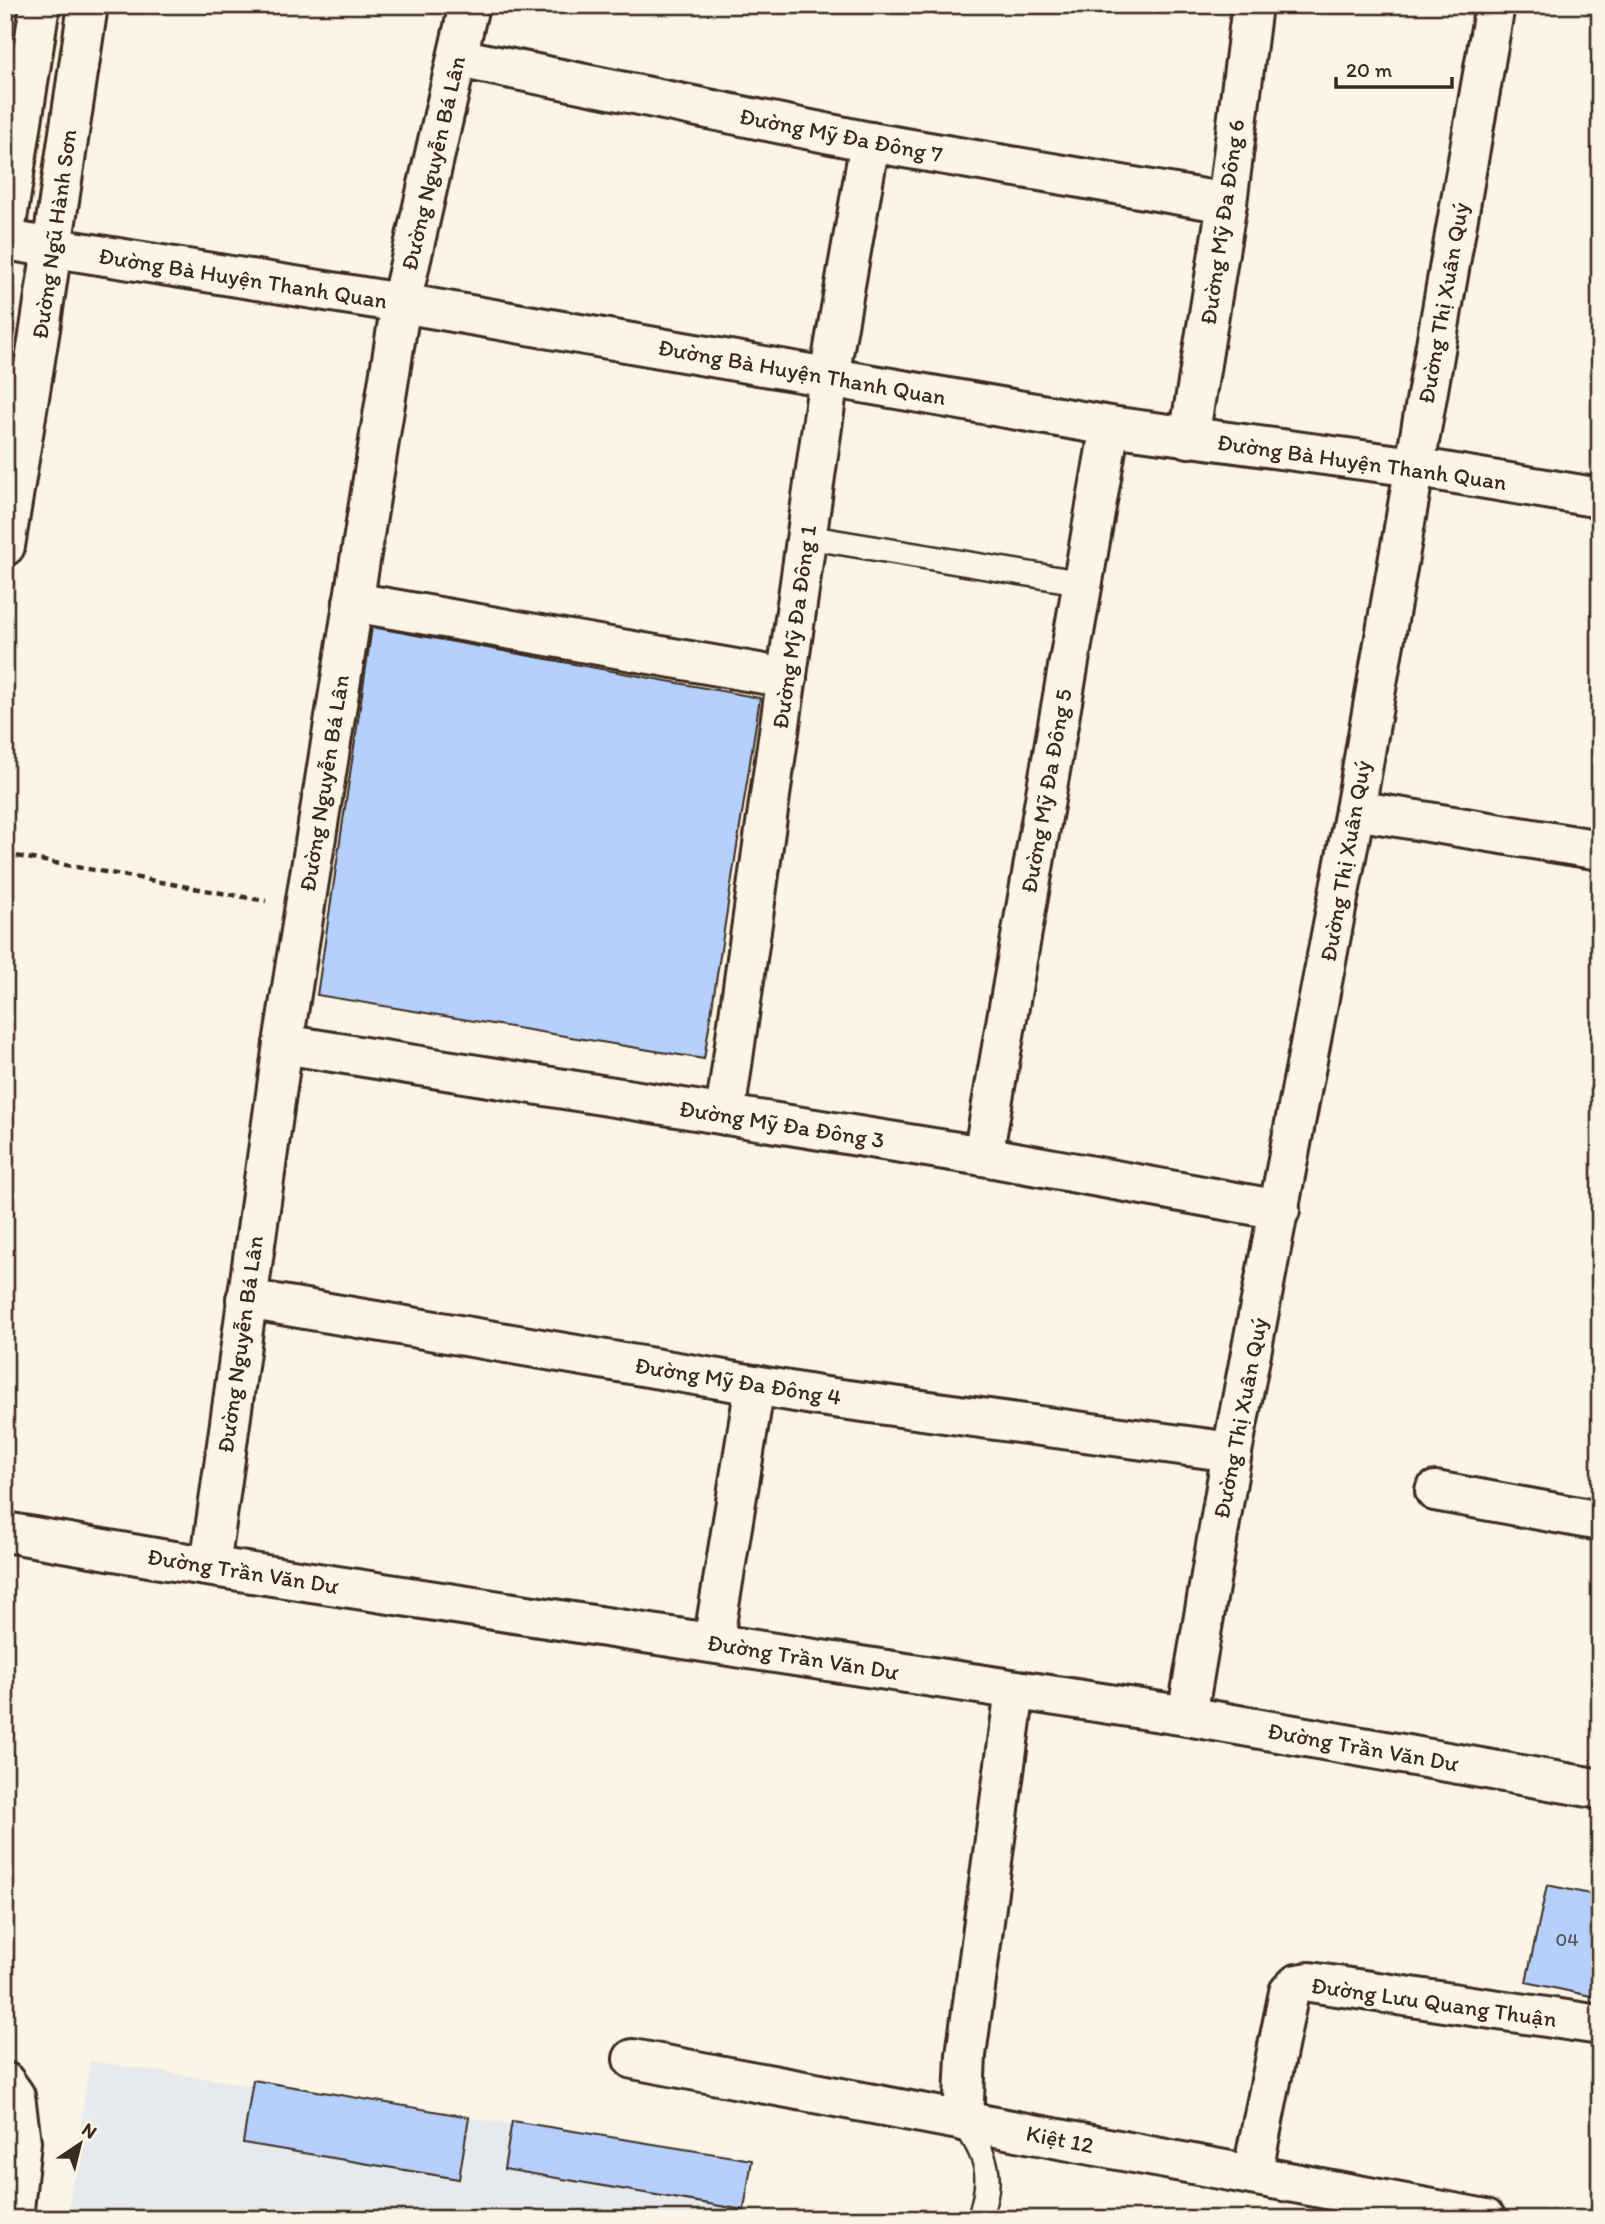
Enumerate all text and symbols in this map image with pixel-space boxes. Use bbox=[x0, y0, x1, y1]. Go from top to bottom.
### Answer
scale bar bbox=[1336, 46, 1451, 90]
street label: Đường Nguyễn Bá Lân bbox=[395, 53, 471, 273]
text: 20 m bbox=[1346, 57, 1393, 82]
street label: Đường Mỹ Đa Đông 7 bbox=[737, 102, 945, 168]
street label: Đường Mỹ Đa Đông 6 bbox=[1194, 117, 1250, 327]
street label: Đường Ngũ Hành Sơn bbox=[25, 127, 83, 341]
street label: Đường Thị Xuân Quý bbox=[1412, 200, 1475, 406]
street label: Đường Bà Huyện Thanh Quan bbox=[97, 241, 389, 315]
street label: Đường Bà Huyện Thanh Quan bbox=[656, 333, 948, 411]
street label: Đường Bà Huyện Thanh Quan bbox=[1216, 428, 1508, 496]
street label: Đường Mỹ Đa Đông 1 bbox=[766, 523, 822, 731]
street label: Đường Nguyễn Bá Lân bbox=[293, 673, 355, 893]
street label: Đường Mỹ Đa Đông 5 bbox=[1014, 687, 1078, 895]
street label: Đường Thị Xuân Quý bbox=[1314, 758, 1377, 964]
street label: Đường Mỹ Đa Đông 3 bbox=[677, 1094, 887, 1154]
street label: Đường Nguyễn Bá Lân bbox=[211, 1233, 269, 1455]
street label: Đường Thị Xuân Quý bbox=[1207, 1315, 1273, 1521]
street label: Đường Mỹ Đa Đông 4 bbox=[633, 1351, 843, 1411]
street label: Đường Trần Văn Dư bbox=[145, 1542, 341, 1600]
street label: Đường Trần Văn Dư bbox=[705, 1628, 901, 1686]
street label: Đường Trần Văn Dư bbox=[1265, 1716, 1461, 1778]
house number: 04 bbox=[1555, 1928, 1579, 1951]
street label: Đường Lưu Quang Thuận bbox=[1309, 1971, 1559, 2033]
north arrow bbox=[46, 2108, 116, 2178]
text: N bbox=[78, 2117, 101, 2144]
street label: Kiệt 12 bbox=[1024, 2119, 1096, 2159]

